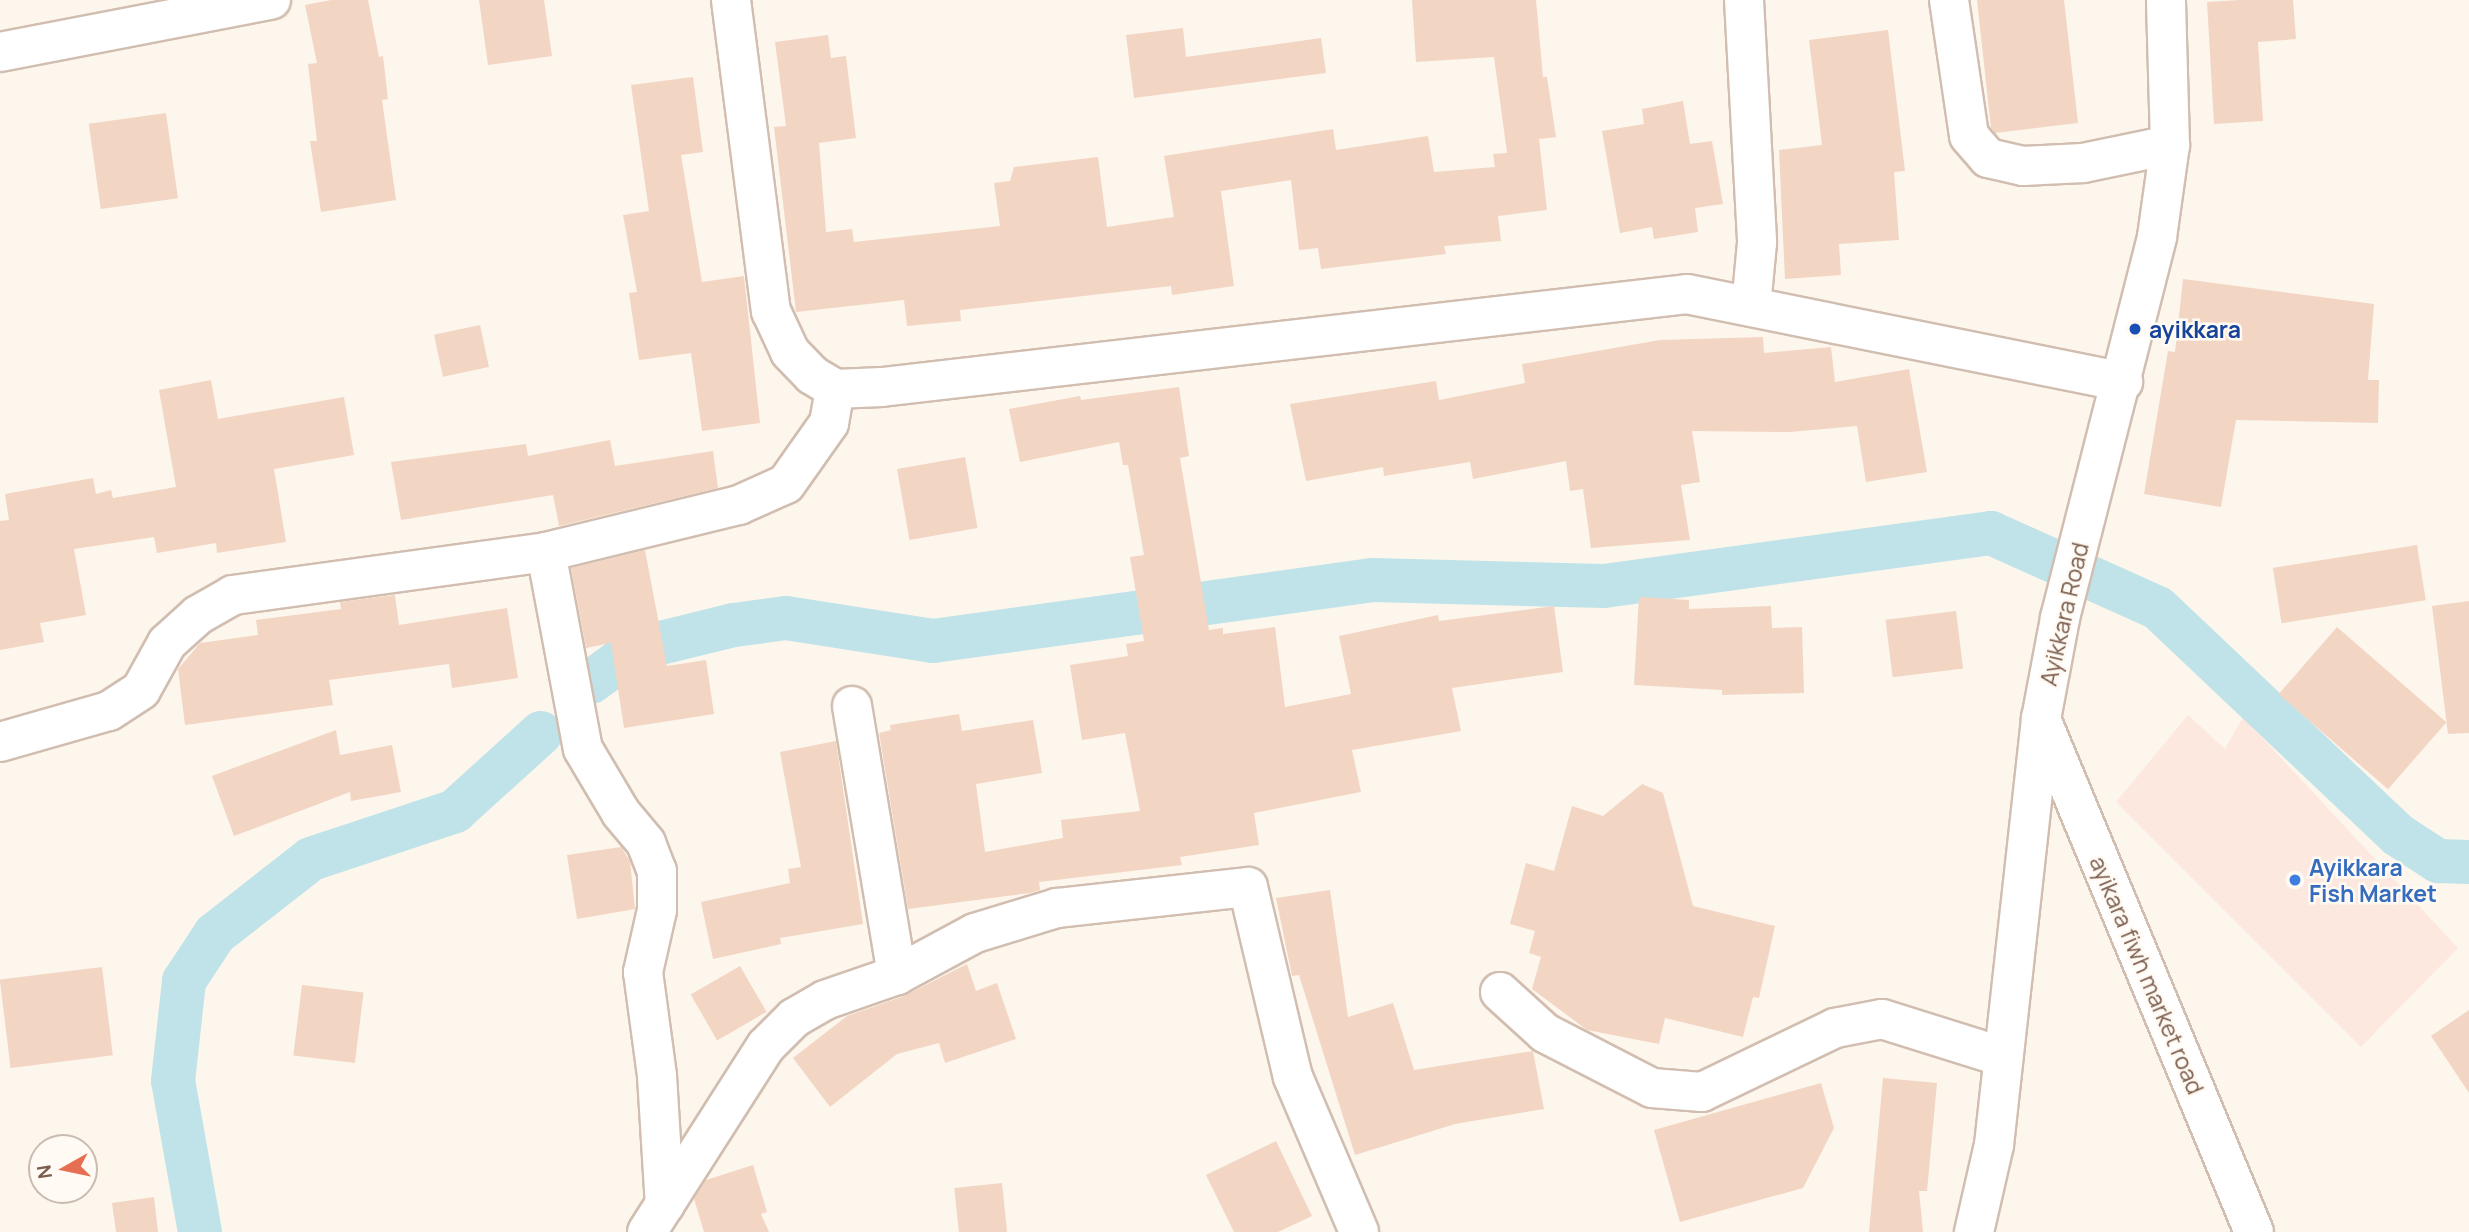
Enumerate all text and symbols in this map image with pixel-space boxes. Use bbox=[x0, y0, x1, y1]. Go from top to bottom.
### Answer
place label: ayikkara bbox=[2149, 315, 2241, 343]
marker: ayikkara bbox=[2127, 321, 2143, 337]
street label: Ayikkara Road bbox=[2034, 540, 2094, 688]
street label: ayikara fiwh market road bbox=[2084, 852, 2210, 1098]
place label: Ayikkara Fish Market bbox=[2309, 853, 2437, 907]
marker: Ayikkara Fish Market bbox=[2287, 872, 2303, 888]
north arrow bbox=[28, 1134, 98, 1204]
text: N bbox=[30, 1163, 58, 1181]

